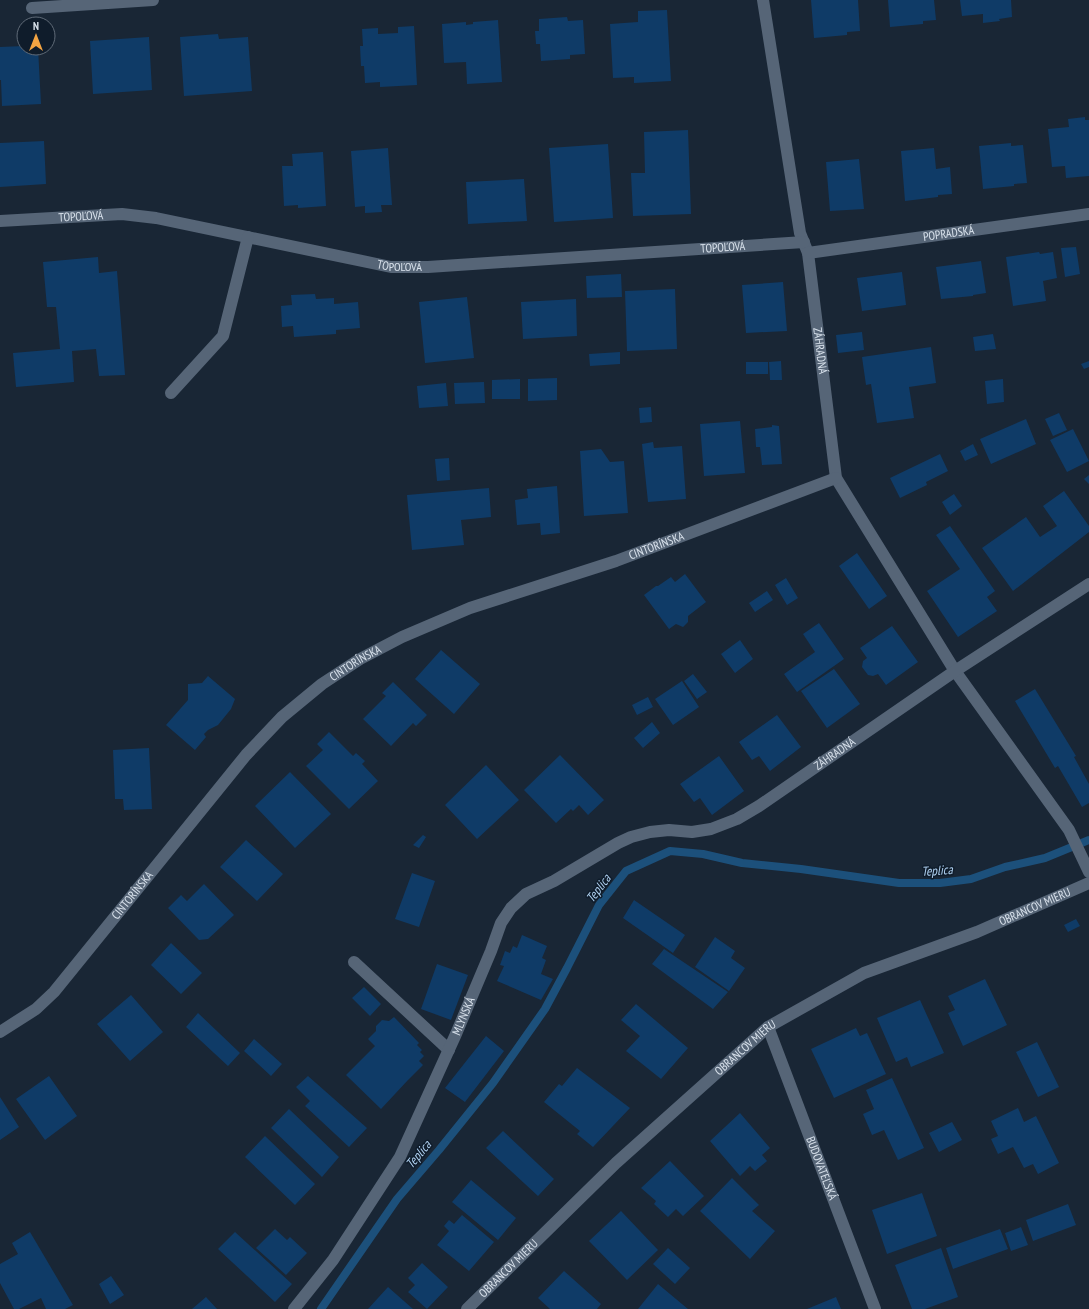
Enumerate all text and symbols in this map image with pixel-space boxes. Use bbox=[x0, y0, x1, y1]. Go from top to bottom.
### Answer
north arrow bbox=[16, 16, 56, 56]
text: N bbox=[33, 19, 39, 33]
street label: TOPOĽOVÁ bbox=[58, 207, 104, 225]
street label: POPRADSKÁ bbox=[922, 222, 975, 244]
street label: TOPOĽOVÁ bbox=[700, 238, 746, 256]
street label: TOPOĽOVÁ bbox=[376, 256, 422, 274]
street label: ZÁHRADNÁ bbox=[810, 327, 831, 375]
street label: CINTORÍNSKA bbox=[626, 528, 686, 563]
street label: CINTORÍNSKA bbox=[326, 641, 384, 684]
street label: ZÁHRADNÁ bbox=[811, 734, 858, 773]
water label: Teplica bbox=[921, 861, 954, 880]
street label: CINTORÍNSKA bbox=[108, 868, 156, 922]
water label: Teplica bbox=[582, 870, 615, 906]
street label: OBRANCOV MIERU bbox=[996, 884, 1073, 929]
street label: MLYNSKÁ bbox=[448, 994, 478, 1037]
street label: OBRANCOV MIERU bbox=[711, 1016, 778, 1078]
street label: BUDOVATEĽSKÁ bbox=[803, 1134, 841, 1202]
water label: Teplica bbox=[402, 1136, 435, 1172]
street label: OBRANCOV MIERU bbox=[475, 1236, 541, 1300]

